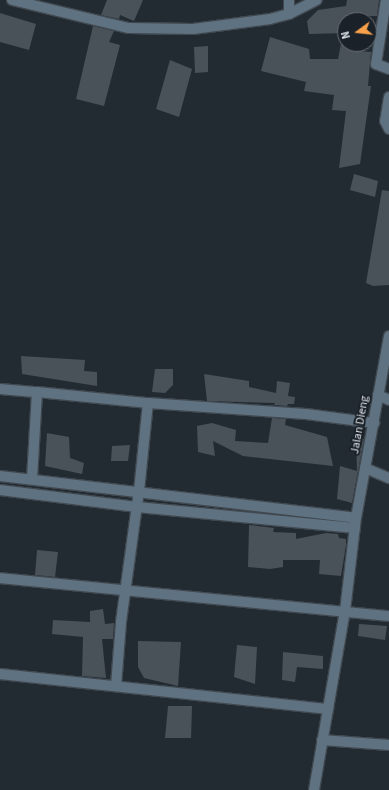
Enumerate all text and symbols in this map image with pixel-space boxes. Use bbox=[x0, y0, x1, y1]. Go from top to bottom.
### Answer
north arrow bbox=[337, 12, 377, 52]
text: N bbox=[338, 30, 354, 40]
street label: Jalan Dieng bbox=[348, 395, 372, 455]

